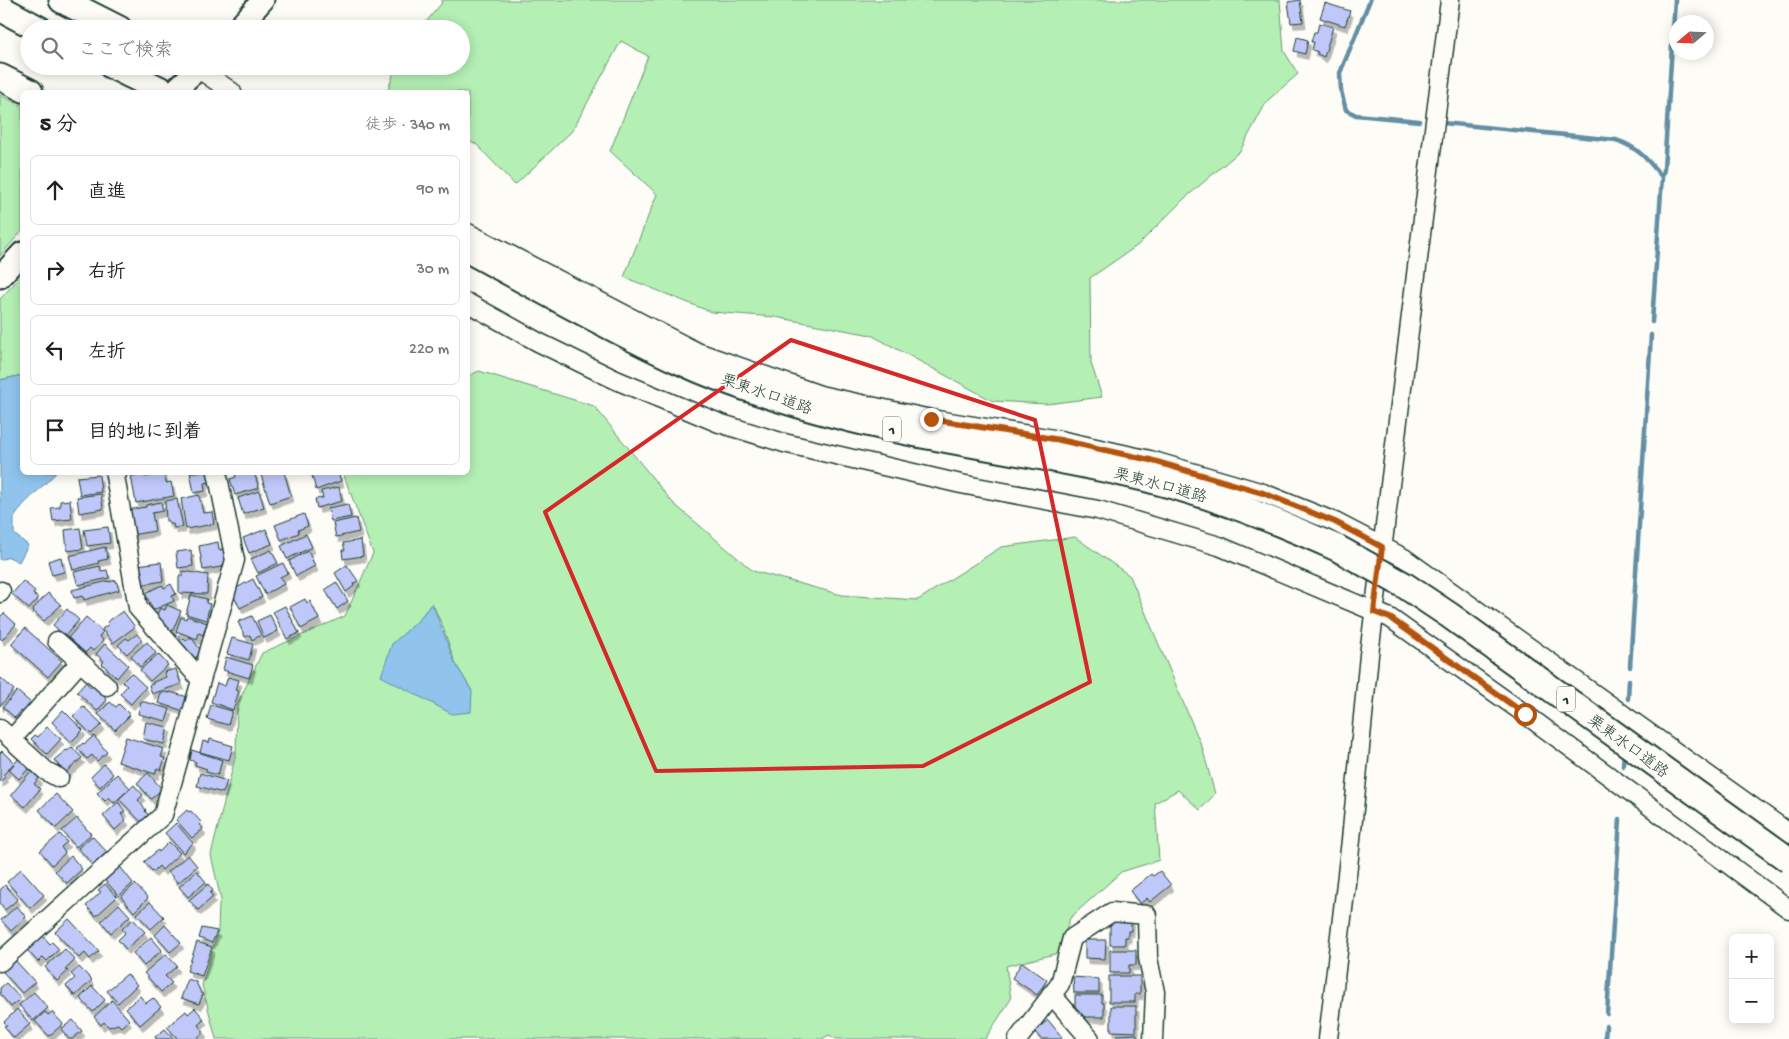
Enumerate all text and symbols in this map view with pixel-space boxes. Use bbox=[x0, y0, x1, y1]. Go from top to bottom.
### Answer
north arrow bbox=[1669, 15, 1714, 60]
search box bbox=[20, 20, 470, 75]
icon: search bbox=[38, 34, 66, 62]
text: ここで検索 bbox=[78, 40, 173, 63]
text: 5 分 bbox=[40, 114, 77, 139]
text: 徒歩 · 340 m bbox=[365, 117, 450, 136]
icon: ahead bbox=[41, 176, 69, 204]
text: 90 m bbox=[417, 181, 449, 200]
text: 直進 bbox=[88, 182, 126, 205]
icon: right bbox=[41, 256, 69, 284]
text: 30 m bbox=[416, 261, 449, 280]
text: 右折 bbox=[88, 262, 126, 285]
icon: left bbox=[41, 336, 69, 364]
text: 220 m bbox=[409, 341, 449, 360]
text: 左折 bbox=[88, 342, 126, 365]
street label: 栗東水口道路 bbox=[717, 370, 815, 421]
route end bbox=[920, 408, 943, 431]
icon: arrive bbox=[41, 416, 69, 444]
road number: 1 bbox=[883, 416, 901, 442]
text: 目的地に到着 bbox=[88, 422, 202, 445]
street label: 栗東水口道路 bbox=[1111, 464, 1209, 509]
road number: 1 bbox=[1557, 686, 1575, 712]
route start bbox=[1514, 703, 1537, 726]
street label: 栗東水口道路 bbox=[1583, 710, 1673, 784]
map controls bbox=[1729, 934, 1774, 1024]
button: + bbox=[1729, 934, 1774, 979]
button: − bbox=[1729, 979, 1774, 1024]

